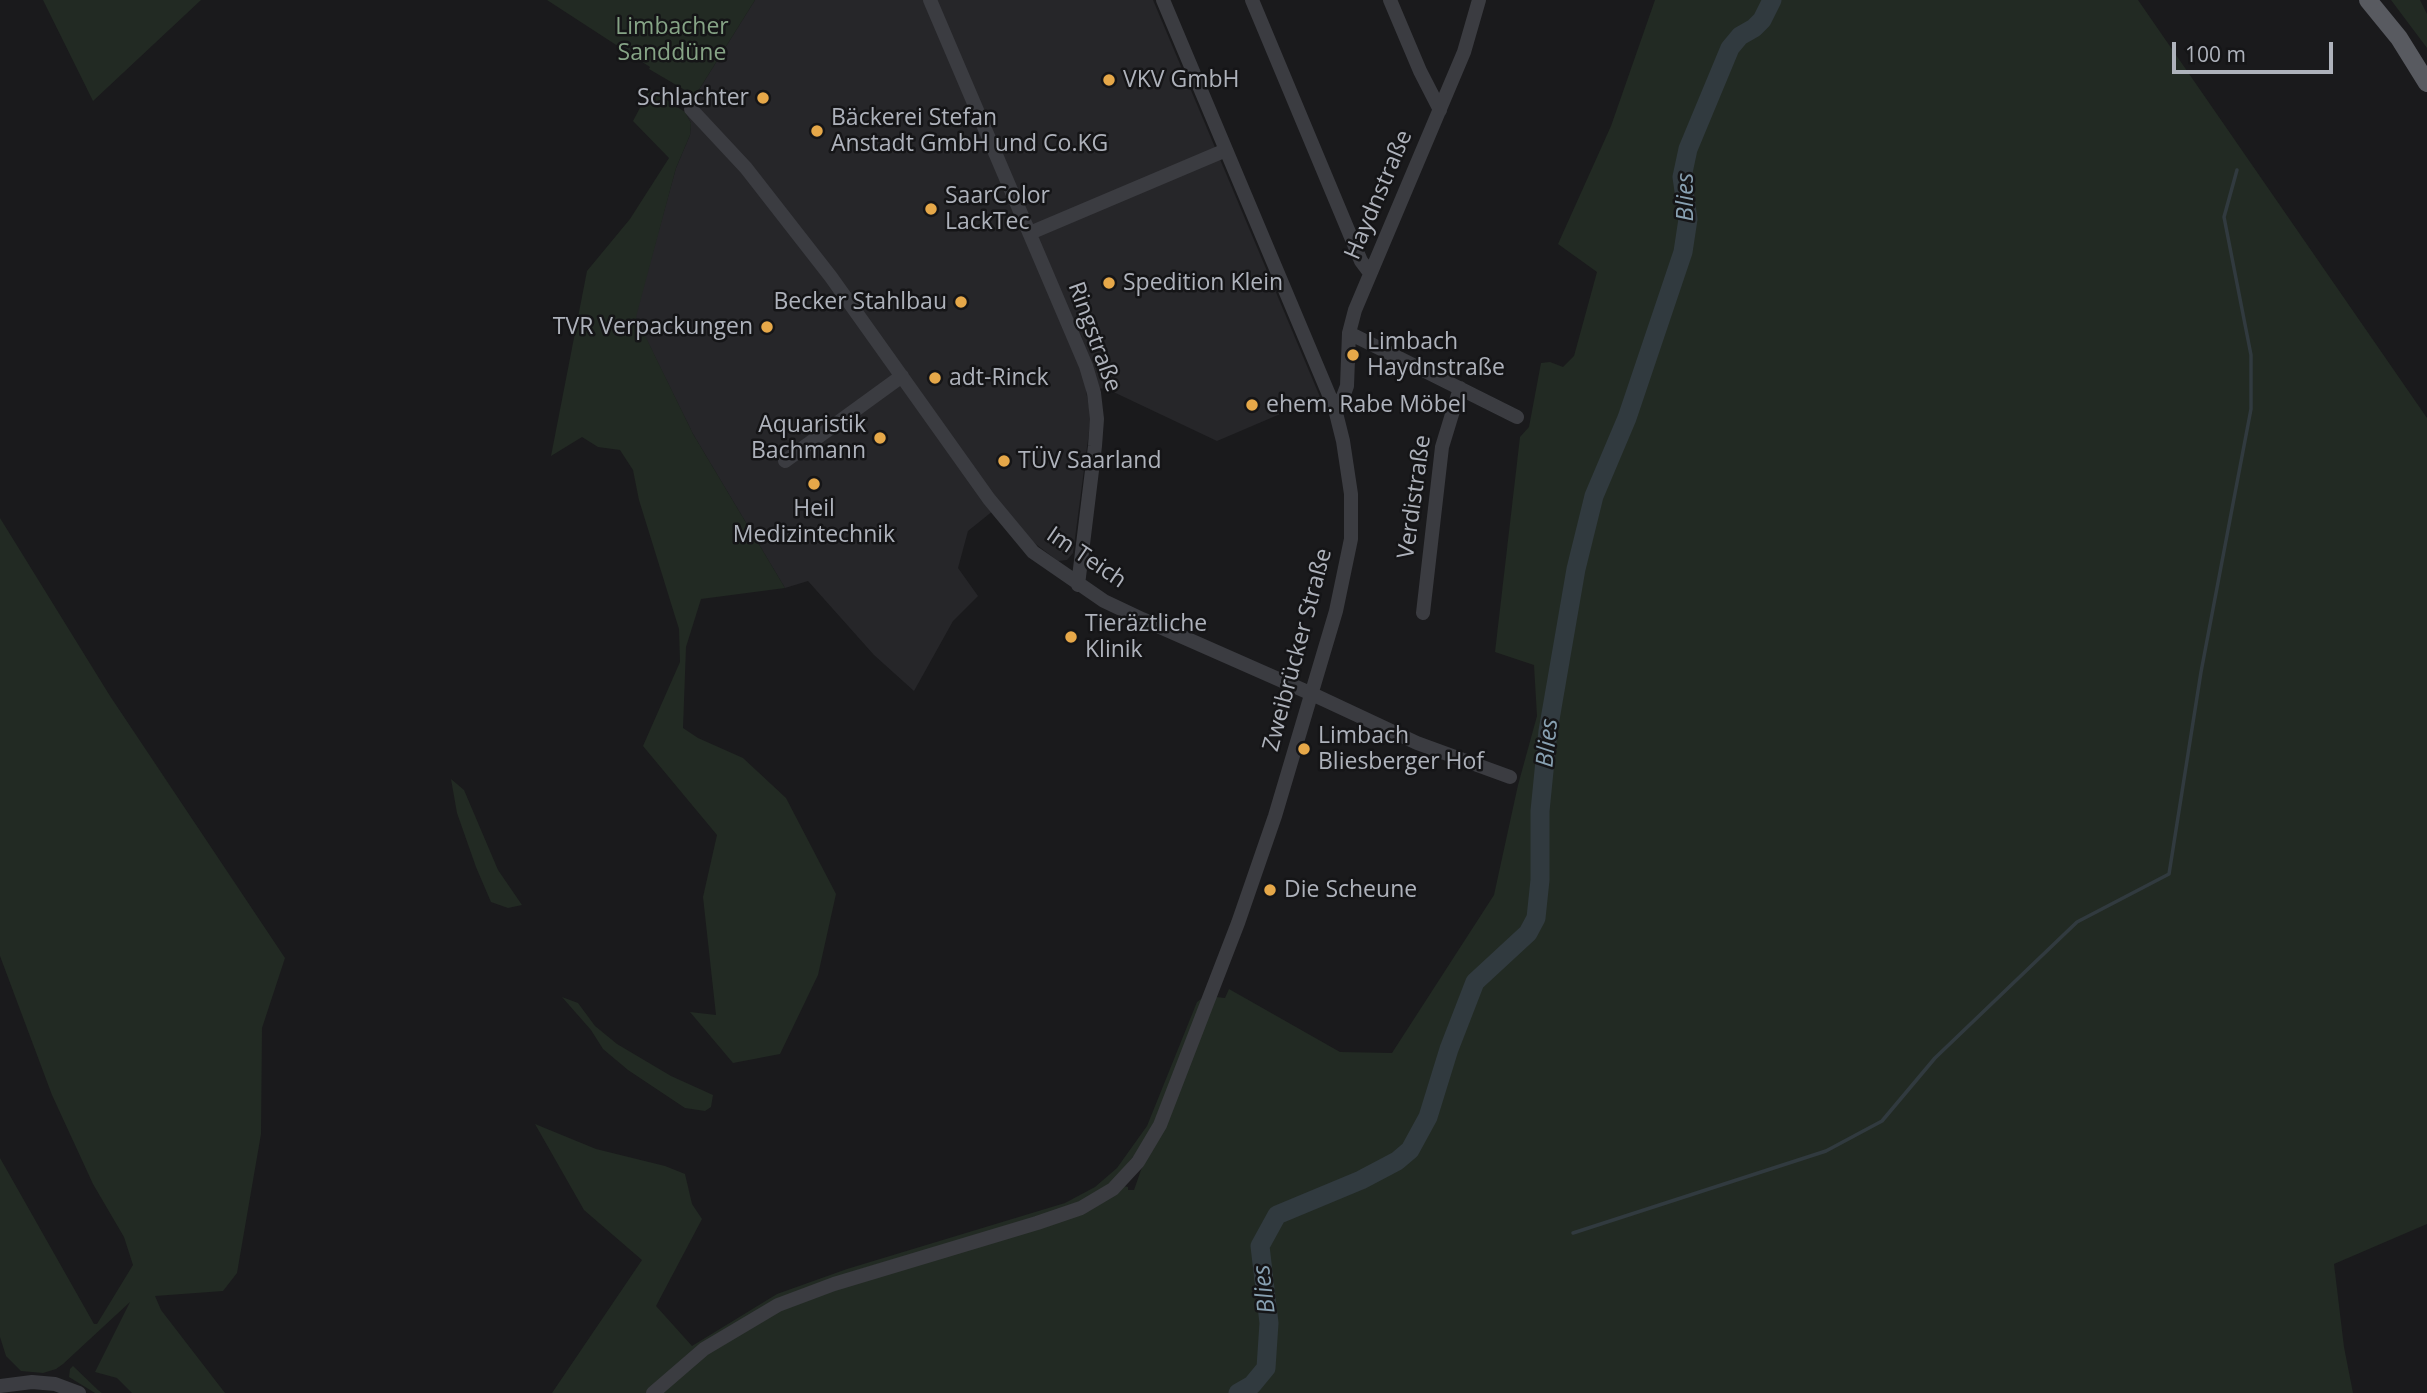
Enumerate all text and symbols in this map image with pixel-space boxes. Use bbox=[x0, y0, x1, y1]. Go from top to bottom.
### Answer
park label: Limbacher Sanddüne bbox=[615, 13, 729, 67]
scale bar bbox=[2175, 28, 2336, 72]
text: 100 m bbox=[2185, 40, 2246, 68]
place label: VKV GmbH bbox=[1123, 66, 1240, 94]
marker: VKV GmbH bbox=[1101, 72, 1117, 88]
place label: Schlachter bbox=[637, 84, 749, 112]
marker: Schlachter bbox=[755, 90, 771, 106]
place label: Bäckerei Stefan Anstadt GmbH und Co.KG bbox=[831, 104, 1108, 158]
marker: Bäckerei Stefan Anstadt GmbH und Co.KG bbox=[809, 123, 825, 139]
street label: Haydnstraße bbox=[1339, 126, 1419, 264]
water label: Blies bbox=[1672, 173, 1700, 221]
place label: SaarColor LackTec bbox=[945, 182, 1050, 236]
marker: SaarColor LackTec bbox=[923, 201, 939, 217]
place label: Spedition Klein bbox=[1123, 269, 1283, 297]
marker: Spedition Klein bbox=[1101, 275, 1117, 291]
street label: Ringstraße bbox=[1061, 278, 1127, 396]
place label: Becker Stahlbau bbox=[773, 288, 947, 316]
marker: Becker Stahlbau bbox=[953, 294, 969, 310]
place label: TVR Verpackungen bbox=[553, 313, 753, 341]
marker: TVR Verpackungen bbox=[759, 319, 775, 335]
place label: Limbach Haydnstraße bbox=[1367, 328, 1505, 382]
marker: Limbach Haydnstraße bbox=[1345, 347, 1361, 363]
place label: adt-Rinck bbox=[949, 364, 1049, 392]
marker: adt-Rinck bbox=[927, 370, 943, 386]
place label: ehem. Rabe Möbel bbox=[1266, 391, 1466, 419]
marker: ehem. Rabe Möbel bbox=[1244, 397, 1260, 413]
place label: Aquaristik Bachmann bbox=[751, 411, 866, 465]
marker: Aquaristik Bachmann bbox=[872, 430, 888, 446]
street label: Verdistraße bbox=[1393, 433, 1437, 561]
place label: TÜV Saarland bbox=[1018, 447, 1161, 475]
marker: TÜV Saarland bbox=[996, 453, 1012, 469]
marker: Heil Medizintechnik bbox=[806, 476, 822, 492]
place label: Heil Medizintechnik bbox=[733, 495, 895, 549]
street label: Im Teich bbox=[1041, 521, 1131, 595]
street label: Zweibrücker Straße bbox=[1258, 546, 1338, 754]
place label: Tieräztliche Klinik bbox=[1085, 610, 1207, 664]
marker: Tieräztliche Klinik bbox=[1063, 629, 1079, 645]
water label: Blies bbox=[1531, 717, 1565, 769]
place label: Limbach Bliesberger Hof bbox=[1318, 722, 1484, 776]
marker: Limbach Bliesberger Hof bbox=[1296, 741, 1312, 757]
place label: Die Scheune bbox=[1284, 876, 1417, 904]
marker: Die Scheune bbox=[1262, 882, 1278, 898]
water label: Blies bbox=[1248, 1263, 1282, 1315]

